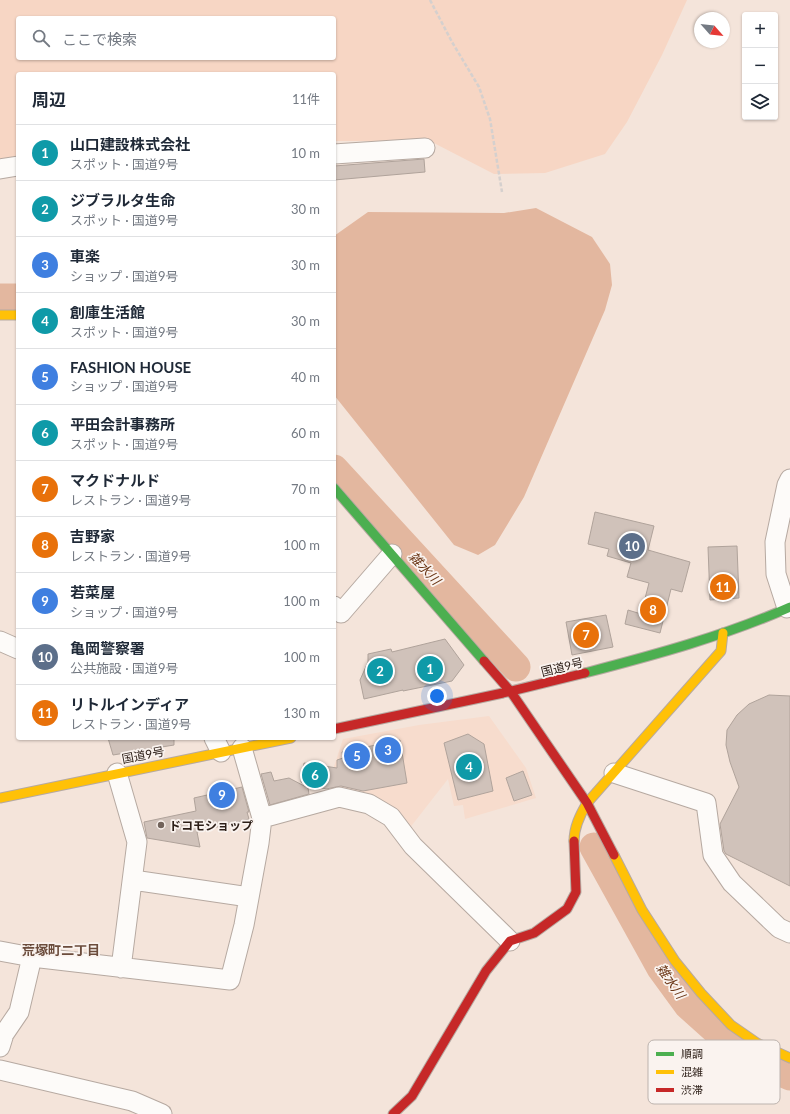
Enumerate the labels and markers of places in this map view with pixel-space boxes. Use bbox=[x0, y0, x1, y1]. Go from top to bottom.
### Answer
pin: 10 bbox=[619, 531, 645, 561]
pin: 11 bbox=[710, 572, 736, 602]
pin: 8 bbox=[640, 595, 666, 625]
pin: 7 bbox=[573, 620, 599, 650]
pin: 1 bbox=[417, 654, 443, 684]
pin: 2 bbox=[367, 656, 393, 686]
pin: 3 bbox=[375, 735, 401, 765]
pin: 5 bbox=[344, 741, 370, 771]
pin: 4 bbox=[456, 752, 482, 782]
pin: 6 bbox=[302, 760, 328, 790]
pin: 9 bbox=[209, 780, 235, 810]
place label: ドコモショップ bbox=[169, 818, 253, 833]
marker: ドコモショップ bbox=[156, 820, 166, 830]

